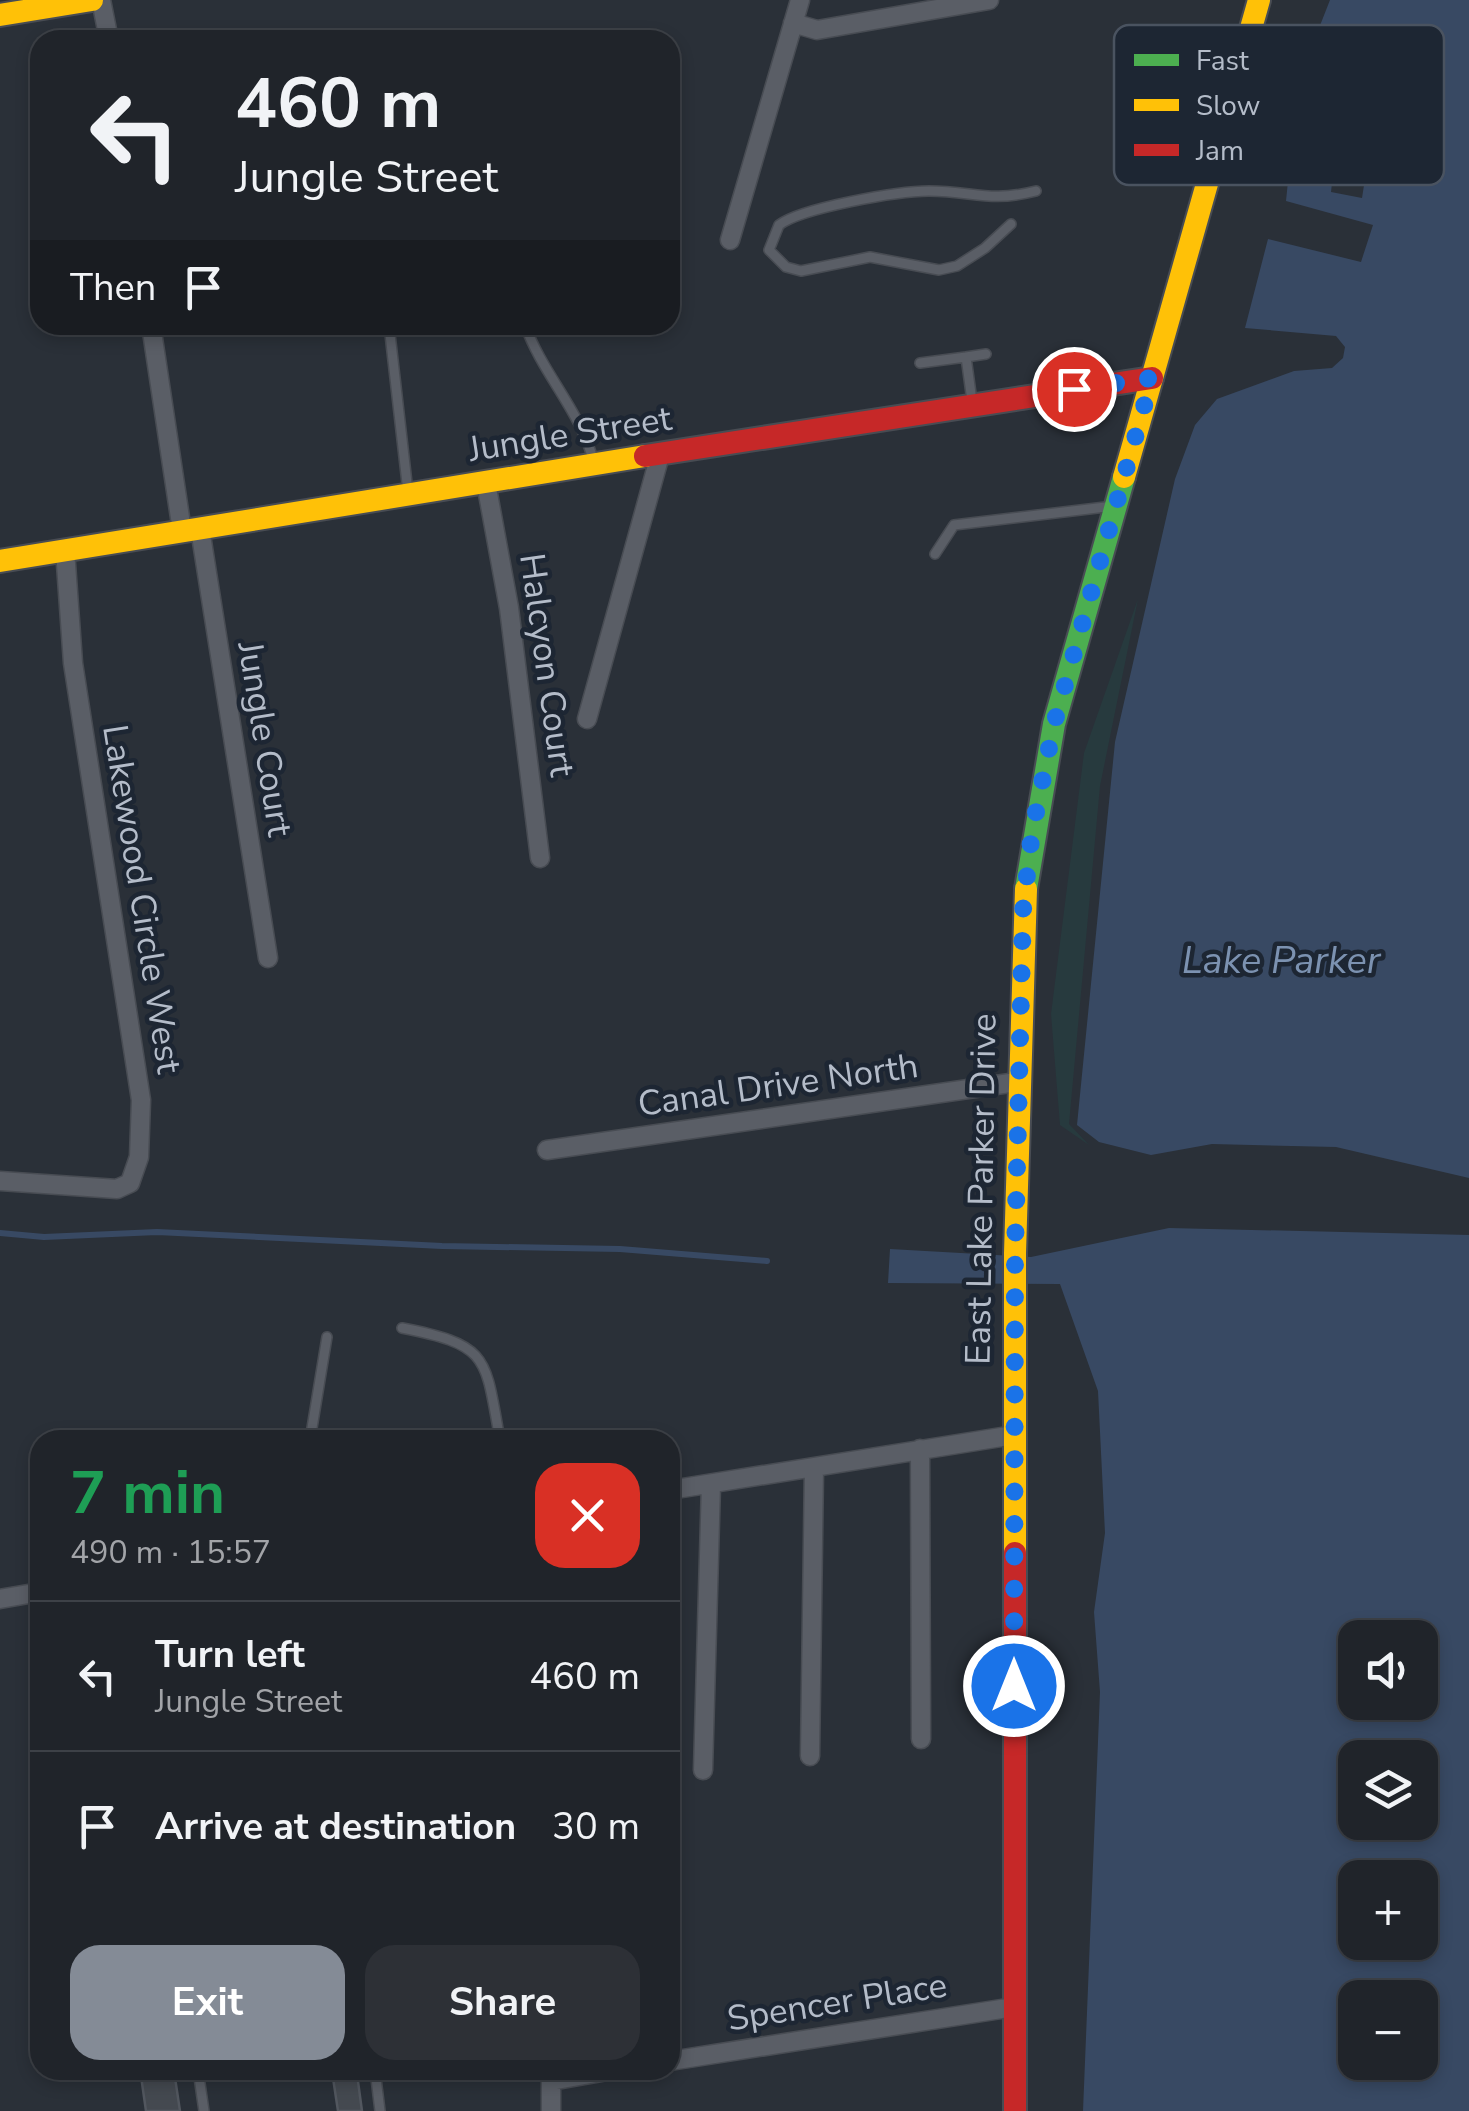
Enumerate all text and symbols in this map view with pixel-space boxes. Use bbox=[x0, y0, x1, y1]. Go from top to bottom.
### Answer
legend bbox=[1114, 25, 1444, 185]
text: Fast bbox=[1196, 42, 1249, 80]
text: 460 m bbox=[235, 56, 441, 152]
icon: left bbox=[70, 70, 200, 200]
text: Slow bbox=[1196, 87, 1260, 125]
text: Jam bbox=[1195, 132, 1244, 170]
text: Jungle Street bbox=[235, 147, 498, 208]
icon: arrive bbox=[176, 260, 231, 315]
text: Then bbox=[70, 262, 156, 313]
pin bbox=[1032, 347, 1117, 432]
icon: arrive bbox=[1047, 362, 1102, 417]
street label: Jungle Street bbox=[464, 395, 675, 473]
street label: Halcyon Court bbox=[508, 550, 586, 780]
street label: Jungle Court bbox=[226, 637, 304, 840]
street label: Lakewood Circle West bbox=[91, 721, 193, 1077]
water label: Lake Parker bbox=[1182, 935, 1382, 986]
street label: East Lake Parker Drive bbox=[954, 1013, 1008, 1365]
street label: Canal Drive North bbox=[635, 1042, 921, 1128]
text: 7 min bbox=[70, 1452, 225, 1534]
button: close bbox=[535, 1463, 640, 1568]
text: 490 m · 15:57 bbox=[70, 1531, 271, 1574]
map controls bbox=[1338, 1620, 1438, 2080]
button: sound bbox=[1338, 1620, 1438, 1720]
text: Turn left bbox=[155, 1629, 305, 1680]
position arrow bbox=[962, 1634, 1066, 1738]
icon: left bbox=[70, 1649, 125, 1704]
text: 460 m bbox=[529, 1651, 640, 1702]
text: Jungle Street bbox=[155, 1680, 342, 1723]
button: layers bbox=[1338, 1740, 1438, 1840]
icon: arrive bbox=[70, 1799, 125, 1854]
text: Arrive at destination bbox=[155, 1801, 516, 1852]
text: 30 m bbox=[552, 1801, 640, 1852]
button: + bbox=[1338, 1860, 1438, 1960]
button: Exit bbox=[70, 1945, 345, 2060]
button: Share bbox=[365, 1945, 640, 2060]
street label: Spencer Place bbox=[724, 1961, 950, 2043]
button: − bbox=[1338, 1980, 1438, 2080]

